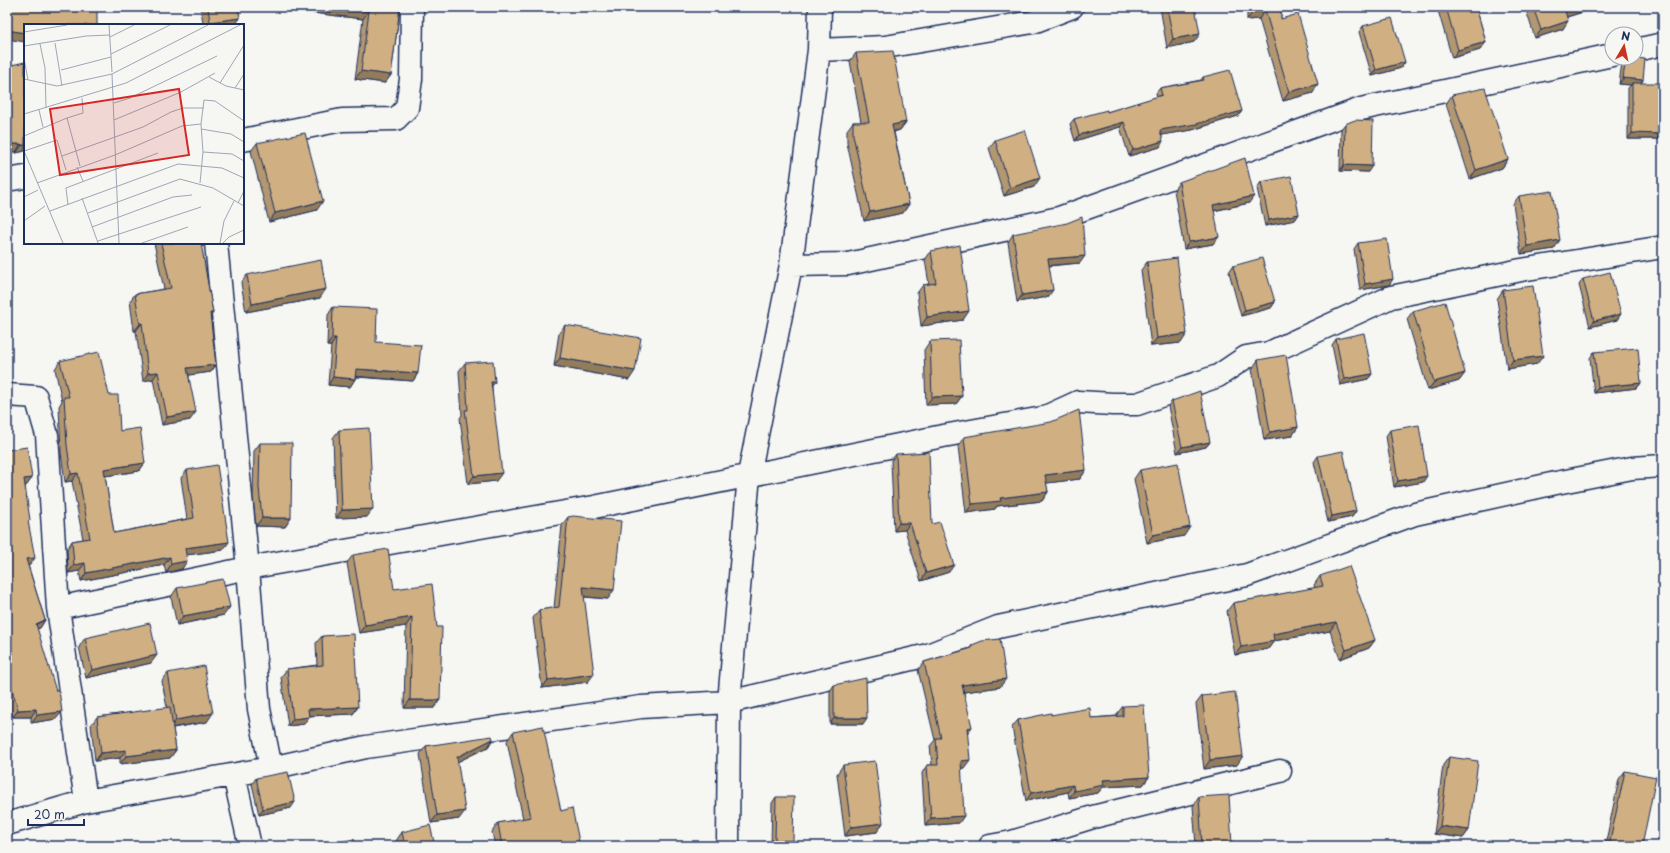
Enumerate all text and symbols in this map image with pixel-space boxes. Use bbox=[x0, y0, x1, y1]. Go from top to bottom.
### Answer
inset map bbox=[24, 24, 244, 244]
north arrow bbox=[1604, 26, 1644, 66]
text: N bbox=[1620, 27, 1632, 45]
scale bar bbox=[28, 801, 84, 827]
text: 20 m bbox=[34, 805, 65, 823]

